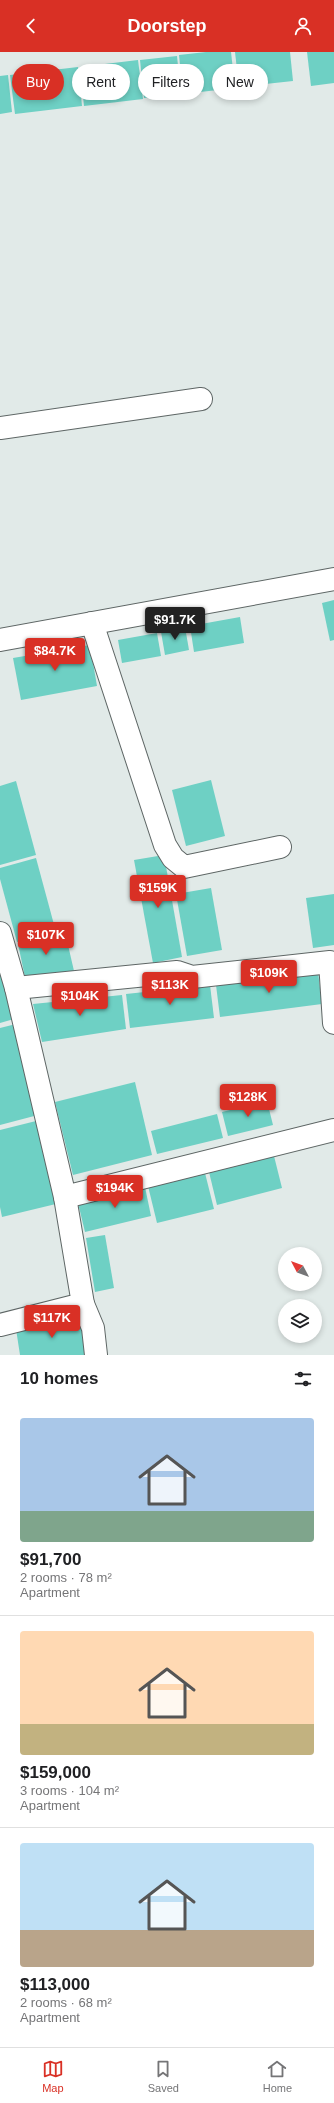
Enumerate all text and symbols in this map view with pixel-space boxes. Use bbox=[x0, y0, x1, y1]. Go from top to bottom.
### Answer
icon: back bbox=[20, 15, 42, 37]
icon: person bbox=[292, 15, 314, 37]
text: Doorstep bbox=[127, 16, 207, 36]
chip: Buy bbox=[12, 64, 64, 100]
chip: Rent bbox=[72, 64, 130, 100]
chip: Filters bbox=[138, 64, 204, 100]
chip: New bbox=[212, 64, 268, 100]
pin: $91.7K bbox=[142, 607, 208, 641]
text: $91.7K bbox=[154, 612, 196, 627]
pin: $84.7K bbox=[22, 638, 88, 672]
text: $84.7K bbox=[34, 643, 76, 658]
pin: $159K bbox=[130, 875, 186, 909]
text: $159K bbox=[139, 880, 177, 895]
pin: $107K bbox=[18, 922, 74, 956]
text: $107K bbox=[27, 927, 65, 942]
pin: $109K bbox=[241, 960, 297, 994]
text: $109K bbox=[250, 965, 288, 980]
pin: $113K bbox=[142, 972, 198, 1006]
text: $113K bbox=[151, 977, 189, 992]
pin: $104K bbox=[52, 983, 108, 1017]
text: $104K bbox=[61, 988, 99, 1003]
pin: $128K bbox=[220, 1084, 276, 1118]
text: $128K bbox=[229, 1089, 267, 1104]
pin: $194K bbox=[87, 1175, 143, 1209]
text: $194K bbox=[96, 1180, 134, 1195]
north arrow bbox=[278, 1247, 322, 1291]
map controls bbox=[278, 1247, 322, 1343]
button: layers bbox=[278, 1299, 322, 1343]
pin: $117K bbox=[24, 1305, 80, 1339]
text: $117K bbox=[33, 1310, 71, 1325]
icon: filters bbox=[292, 1368, 314, 1390]
text: 10 homes bbox=[20, 1369, 98, 1388]
icon: home bbox=[131, 1444, 203, 1516]
text: $91,700 bbox=[20, 1550, 81, 1569]
text: 2 rooms · 78 m² bbox=[20, 1570, 112, 1585]
text: Apartment bbox=[20, 1585, 80, 1600]
icon: home bbox=[131, 1657, 203, 1729]
text: $159,000 bbox=[20, 1763, 91, 1782]
text: 3 rooms · 104 m² bbox=[20, 1783, 119, 1798]
text: Apartment bbox=[20, 1798, 80, 1813]
icon: home bbox=[131, 1869, 203, 1941]
text: $113,000 bbox=[20, 1975, 90, 1994]
text: 2 rooms · 68 m² bbox=[20, 1995, 112, 2010]
text: Apartment bbox=[20, 2010, 80, 2025]
tab: Map bbox=[42, 2058, 64, 2094]
tab: Saved bbox=[148, 2058, 179, 2094]
tab: Home bbox=[263, 2058, 292, 2094]

